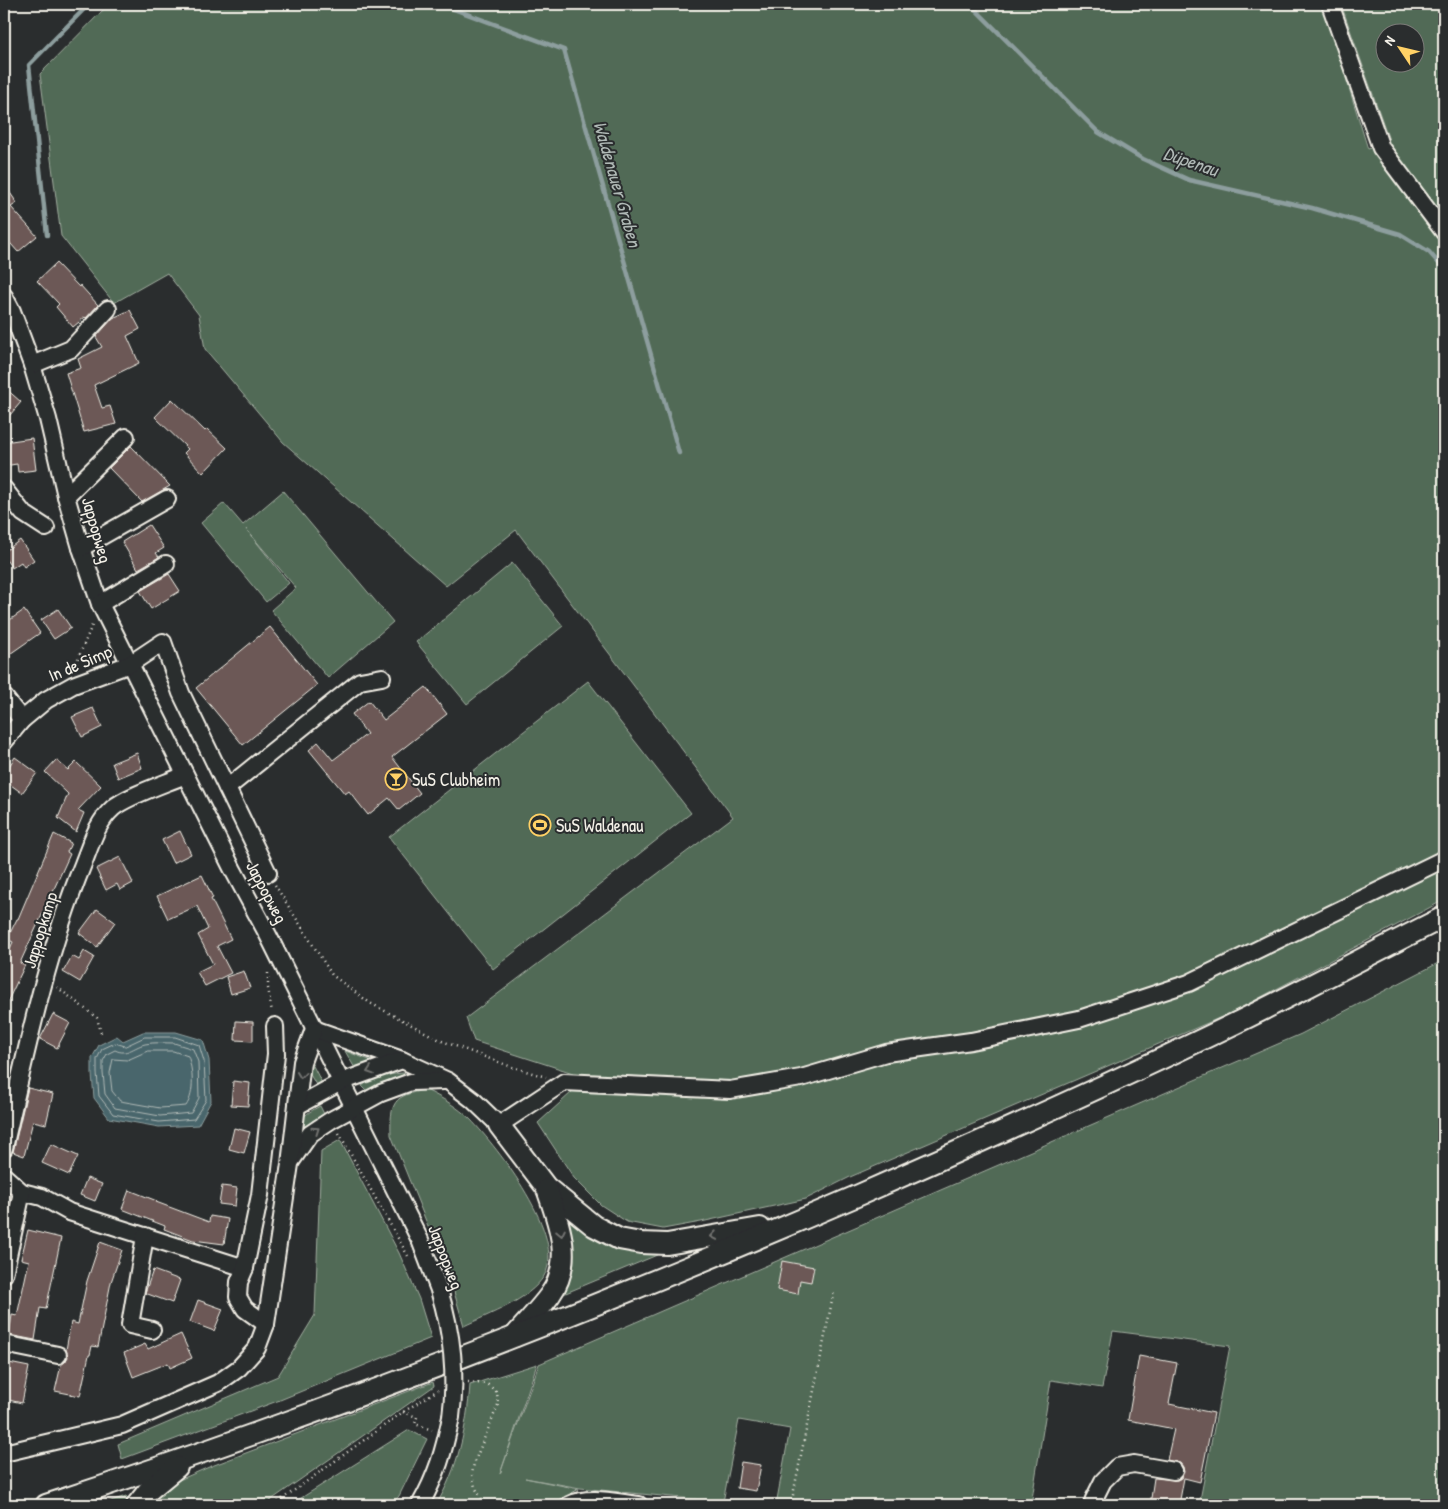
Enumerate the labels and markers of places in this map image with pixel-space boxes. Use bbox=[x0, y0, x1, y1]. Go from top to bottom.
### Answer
bar icon: SuS Clubheim bbox=[384, 767, 408, 791]
place label: SuS Clubheim bbox=[412, 767, 500, 792]
sports icon: SuS Waldenau bbox=[528, 813, 552, 837]
place label: SuS Waldenau bbox=[556, 813, 643, 838]

